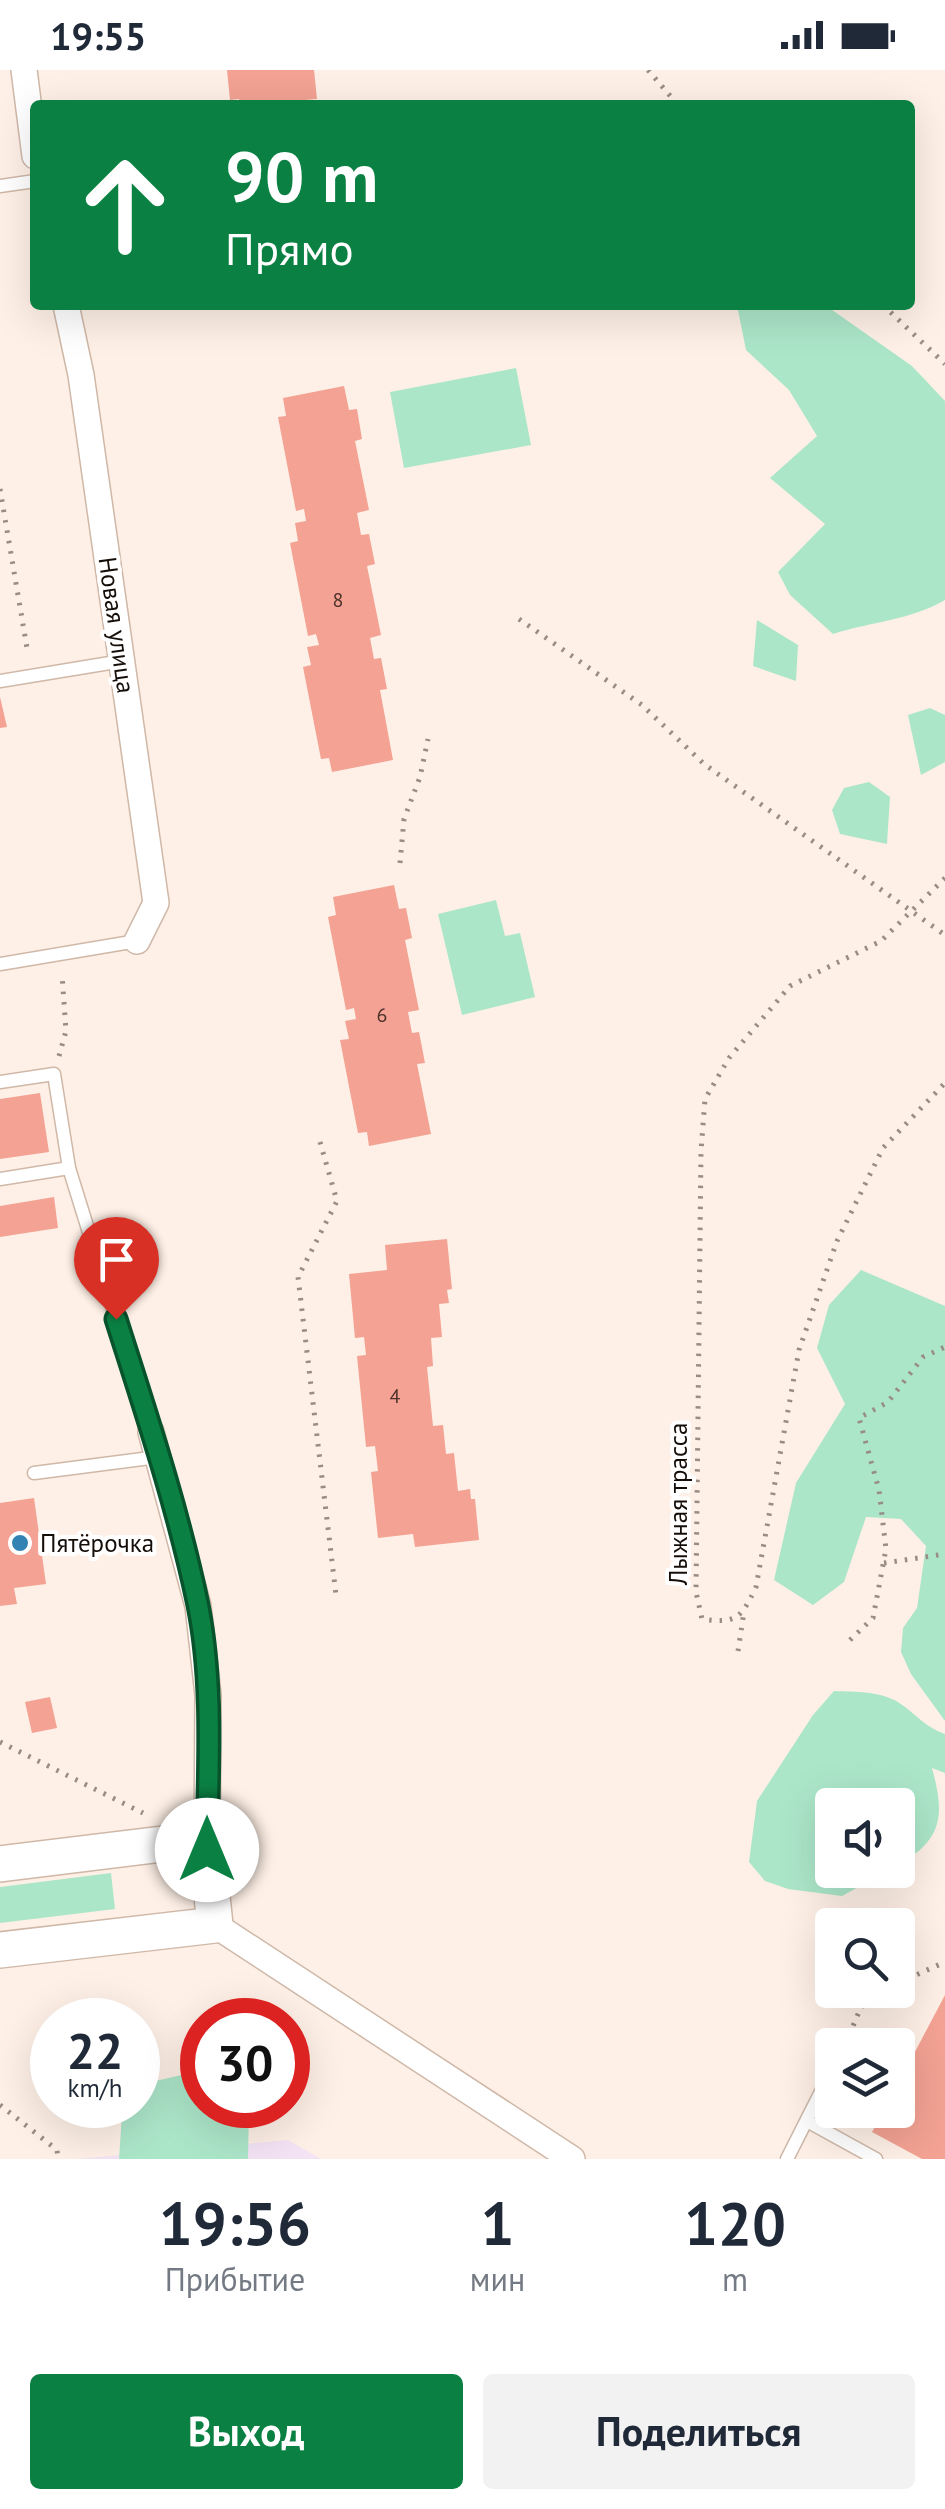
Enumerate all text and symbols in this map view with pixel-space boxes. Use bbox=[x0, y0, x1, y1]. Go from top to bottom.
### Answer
text: 19:55 bbox=[50, 11, 146, 60]
text: 90 m bbox=[225, 131, 378, 221]
icon: ahead bbox=[60, 140, 190, 270]
text: Прямо bbox=[225, 219, 354, 277]
street label: Новая улица bbox=[92, 555, 142, 695]
house number: 8 bbox=[333, 587, 343, 613]
house number: 6 bbox=[377, 1002, 387, 1028]
pin bbox=[74, 1217, 159, 1320]
icon: arrive bbox=[89, 1232, 144, 1287]
house number: 4 bbox=[390, 1383, 401, 1409]
street label: Лыжная трасса bbox=[662, 1423, 694, 1586]
place label: Пятёрочка bbox=[40, 1527, 154, 1559]
marker: Пятёрочка bbox=[9, 1532, 31, 1554]
map controls bbox=[815, 1788, 915, 2128]
button: sound bbox=[815, 1788, 915, 1888]
position arrow bbox=[155, 1798, 259, 1902]
button: search bbox=[815, 1908, 915, 2008]
speed limit sign: 30 bbox=[180, 1998, 310, 2128]
text: 22 bbox=[67, 2018, 123, 2083]
button: layers bbox=[815, 2028, 915, 2128]
text: km/h bbox=[68, 2072, 122, 2104]
text: 19:56 bbox=[159, 2184, 311, 2262]
text: 1 bbox=[481, 2184, 515, 2262]
text: 120 bbox=[684, 2184, 786, 2262]
text: Прибытие bbox=[165, 2258, 305, 2300]
text: мин bbox=[470, 2258, 525, 2300]
text: m bbox=[722, 2258, 748, 2300]
button: Выход bbox=[30, 2374, 463, 2489]
button: Поделиться bbox=[483, 2374, 915, 2489]

